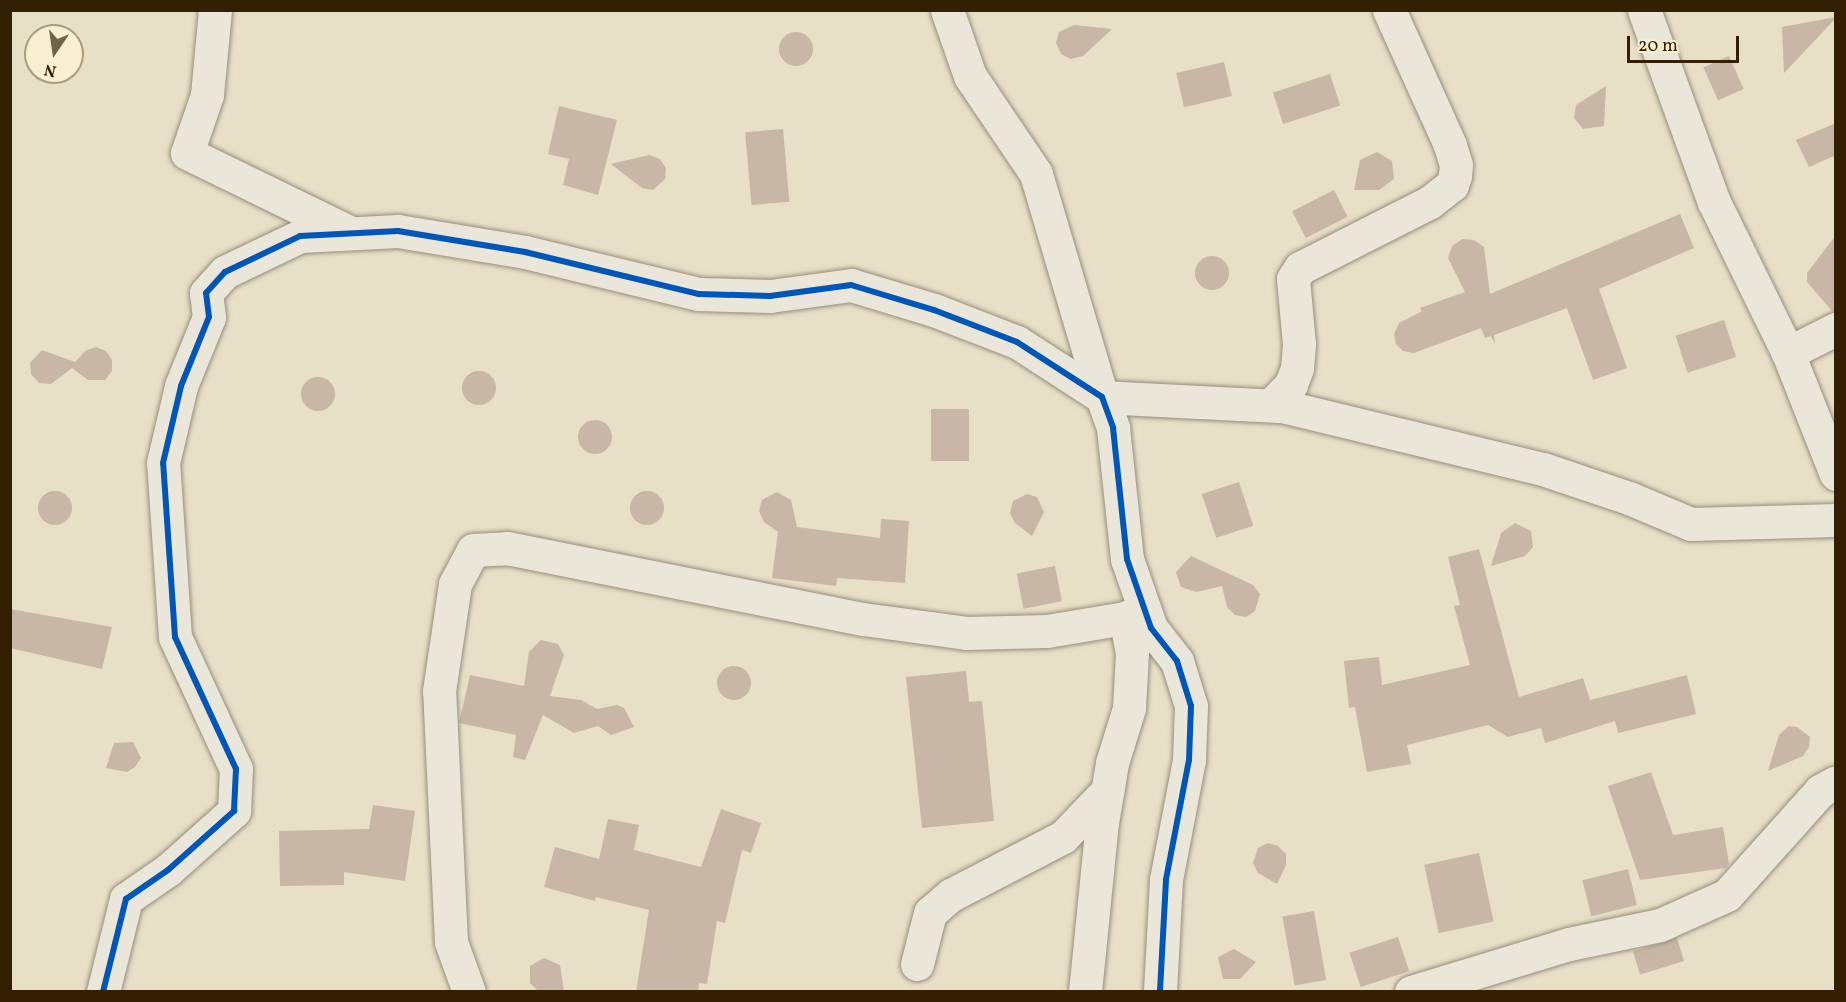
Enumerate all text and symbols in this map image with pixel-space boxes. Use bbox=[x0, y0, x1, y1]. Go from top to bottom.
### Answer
north arrow bbox=[24, 24, 84, 84]
scale bar bbox=[1630, 24, 1742, 62]
text: 20 m bbox=[1638, 34, 1678, 59]
text: N bbox=[42, 58, 59, 82]

